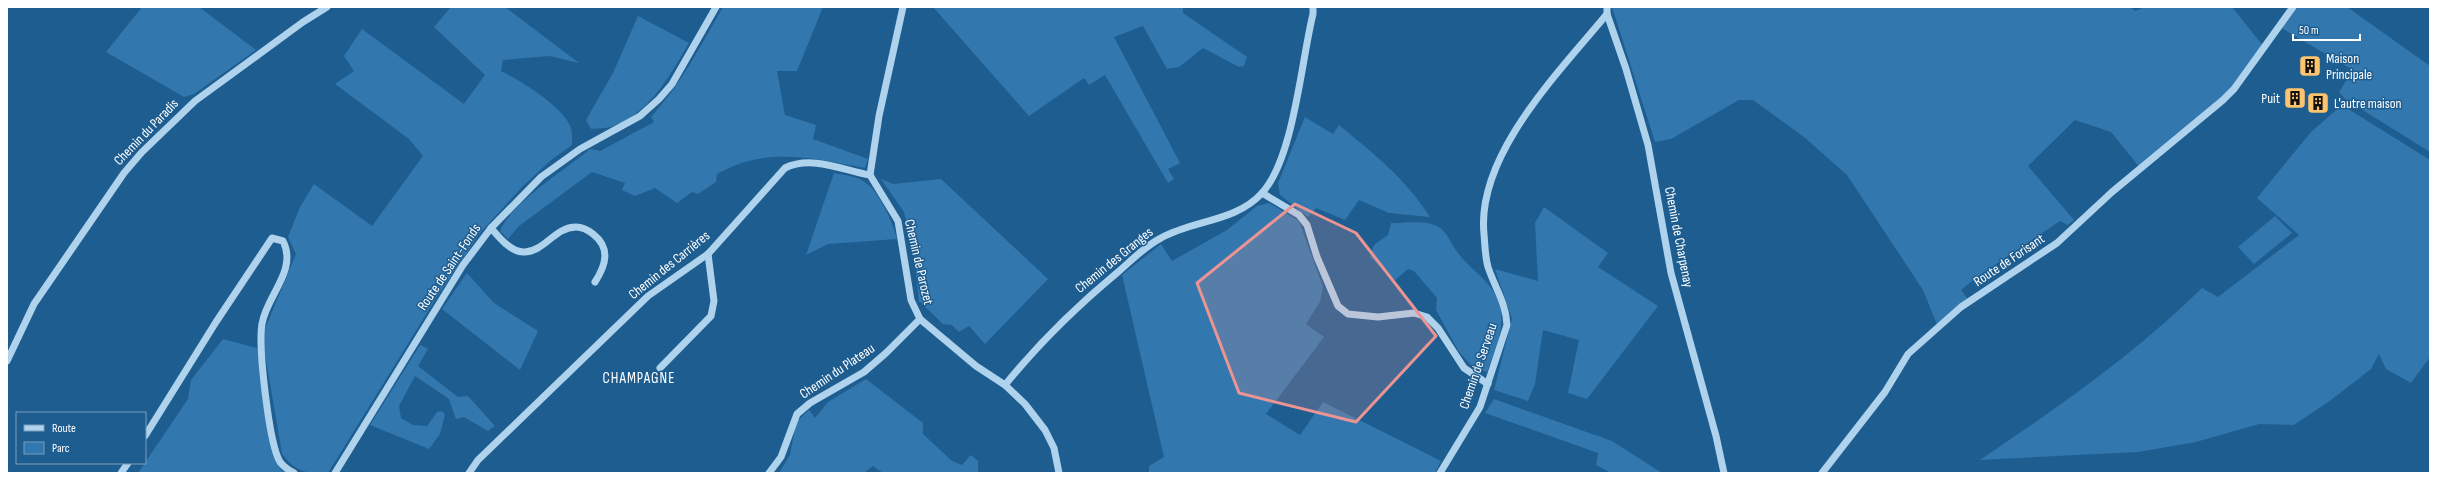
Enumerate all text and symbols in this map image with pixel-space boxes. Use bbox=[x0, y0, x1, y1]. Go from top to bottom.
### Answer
scale bar bbox=[2293, 16, 2360, 42]
text: 50 m bbox=[2299, 23, 2319, 38]
place label: Maison Principale bbox=[2326, 50, 2372, 83]
building icon: Maison Principale bbox=[2297, 53, 2323, 79]
building icon: Puit bbox=[2282, 85, 2308, 111]
place label: Puit bbox=[2261, 90, 2280, 107]
building icon: L'autre maison bbox=[2305, 90, 2331, 116]
street label: Chemin du Paradis bbox=[110, 95, 182, 169]
place label: L'autre maison bbox=[2334, 95, 2402, 112]
street label: Chemin de Charpenay bbox=[1661, 185, 1697, 289]
street label: Chemin de Parozet bbox=[901, 218, 937, 306]
street label: Route de Saint-Fonds bbox=[414, 220, 484, 314]
street label: Chemin des Granges bbox=[1072, 223, 1156, 297]
street label: Chemin des Carrières bbox=[625, 227, 713, 303]
street label: Route de Forisant bbox=[1970, 230, 2048, 290]
street label: Chemin de Serveau bbox=[1455, 321, 1501, 411]
street label: Chemin du Plateau bbox=[796, 340, 878, 402]
district label: CHAMPAGNE bbox=[603, 369, 675, 388]
legend bbox=[16, 412, 146, 464]
text: Route bbox=[52, 421, 76, 436]
text: Parc bbox=[52, 441, 70, 456]

